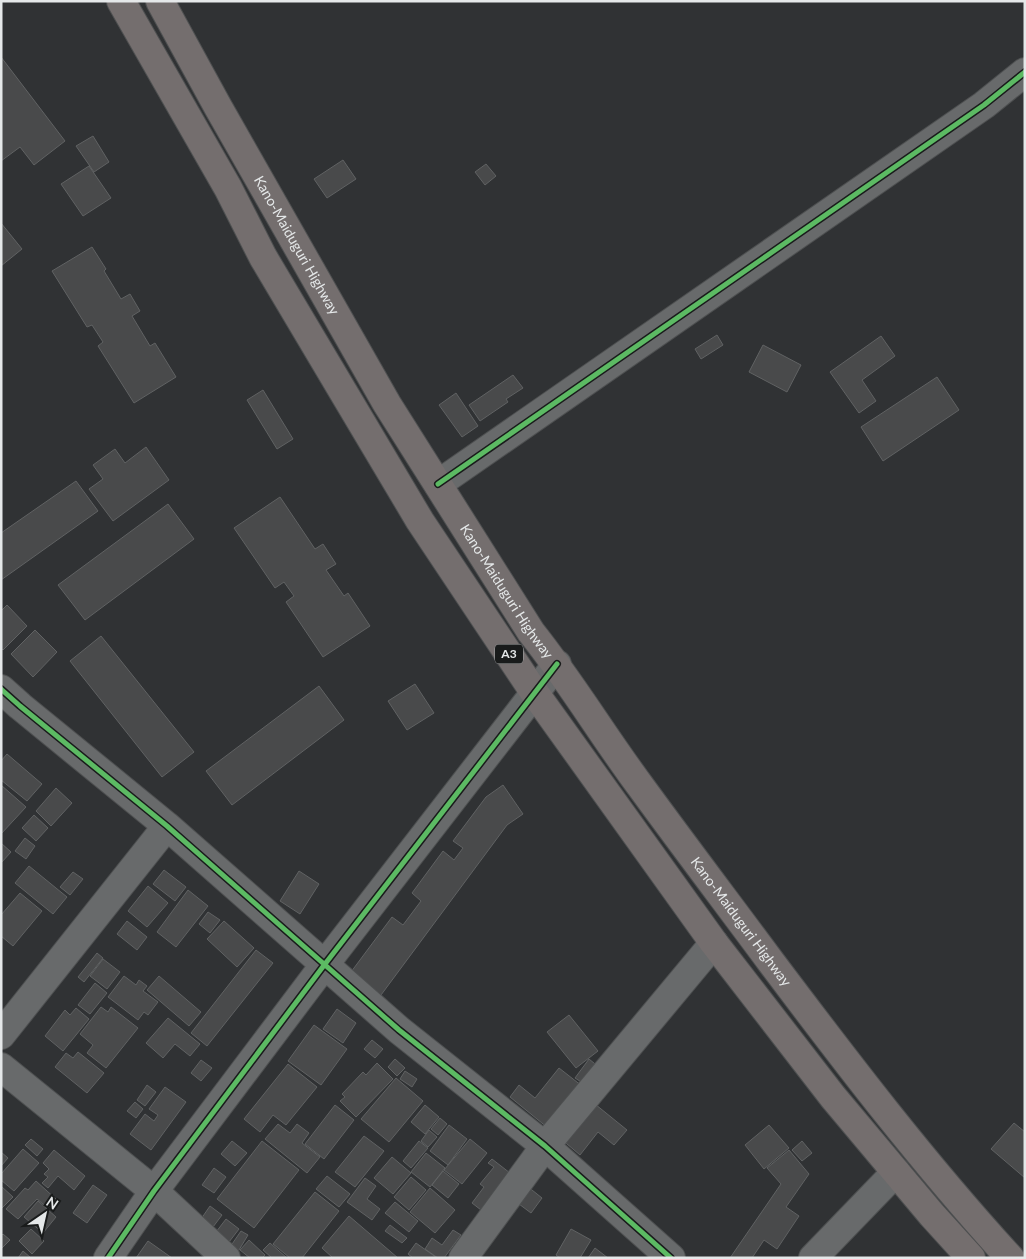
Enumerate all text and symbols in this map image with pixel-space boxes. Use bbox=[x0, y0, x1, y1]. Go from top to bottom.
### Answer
street label: Kano-Maiduguri Highway bbox=[251, 173, 344, 318]
street label: Kano-Maiduguri Highway bbox=[457, 521, 558, 662]
road number: A3 bbox=[495, 644, 523, 664]
street label: Kano-Maiduguri Highway bbox=[688, 853, 796, 990]
north arrow bbox=[20, 1189, 70, 1239]
text: N bbox=[43, 1193, 62, 1213]

